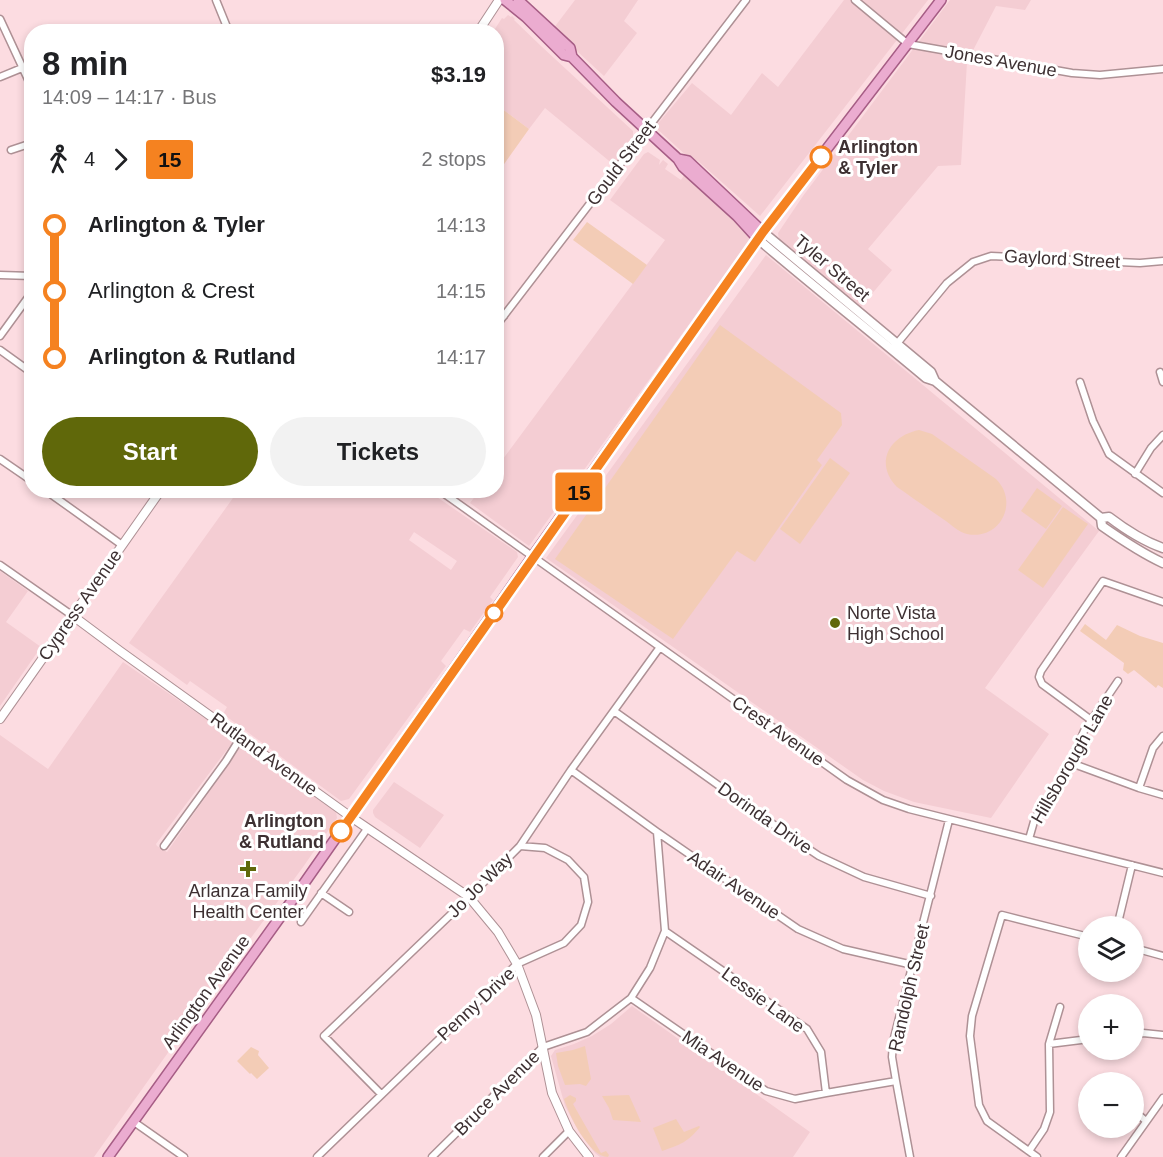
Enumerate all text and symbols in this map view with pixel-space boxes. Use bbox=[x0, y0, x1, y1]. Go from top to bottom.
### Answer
street label: Jones Avenue bbox=[944, 41, 1058, 81]
text: 8 min bbox=[42, 45, 128, 82]
text: $3.19 bbox=[431, 62, 486, 87]
text: 14:09 – 14:17 · Bus bbox=[42, 86, 217, 108]
street label: Gould Street bbox=[583, 117, 659, 209]
place label: Arlington & Tyler bbox=[838, 137, 918, 178]
icon: walk bbox=[42, 143, 75, 176]
icon: forward bbox=[104, 143, 137, 176]
marker: Arlington & Tyler bbox=[810, 146, 832, 168]
text: 4 bbox=[84, 148, 95, 170]
text: 15 bbox=[158, 148, 181, 171]
text: 2 stops bbox=[422, 148, 486, 170]
text: Arlington & Tyler bbox=[88, 212, 265, 237]
text: 14:13 bbox=[436, 214, 486, 236]
street label: Tyler Street bbox=[790, 231, 874, 305]
street label: Gaylord Street bbox=[1004, 246, 1120, 272]
text: Arlington & Crest bbox=[88, 278, 254, 303]
text: 14:15 bbox=[436, 280, 486, 302]
text: Arlington & Rutland bbox=[88, 344, 296, 369]
text: 14:17 bbox=[436, 346, 486, 368]
button: Start bbox=[42, 417, 258, 486]
button: Tickets bbox=[270, 417, 486, 486]
line badge: 15 bbox=[552, 472, 606, 512]
text: 15 bbox=[567, 481, 591, 504]
street label: Cypress Avenue bbox=[34, 546, 126, 664]
place label: Norte Vista High School bbox=[847, 603, 944, 644]
unlabelled marker bbox=[485, 604, 503, 622]
marker: Norte Vista High School bbox=[828, 616, 842, 630]
street label: Hillsborough Lane bbox=[1027, 691, 1117, 827]
street label: Crest Avenue bbox=[728, 692, 828, 770]
street label: Rutland Avenue bbox=[207, 709, 321, 799]
street label: Dorinda Drive bbox=[714, 778, 816, 858]
place label: Arlington & Rutland bbox=[239, 811, 324, 852]
marker: Arlington & Rutland bbox=[330, 820, 352, 842]
street label: Adair Avenue bbox=[684, 847, 784, 923]
street label: Jo Jo Way bbox=[443, 848, 517, 922]
marker: Arlanza Family Health Center bbox=[239, 860, 257, 878]
place label: Arlanza Family Health Center bbox=[188, 881, 308, 922]
map controls bbox=[1078, 916, 1144, 1138]
button: layers bbox=[1078, 916, 1144, 982]
street label: Randolph Street bbox=[885, 922, 933, 1054]
street label: Arlington Avenue bbox=[158, 931, 254, 1053]
street label: Penny Drive bbox=[433, 963, 519, 1045]
street label: Lessie Lane bbox=[718, 963, 808, 1037]
button: + bbox=[1078, 994, 1144, 1060]
street label: Mia Avenue bbox=[679, 1026, 767, 1096]
street label: Bruce Avenue bbox=[450, 1046, 544, 1140]
button: − bbox=[1078, 1072, 1144, 1138]

